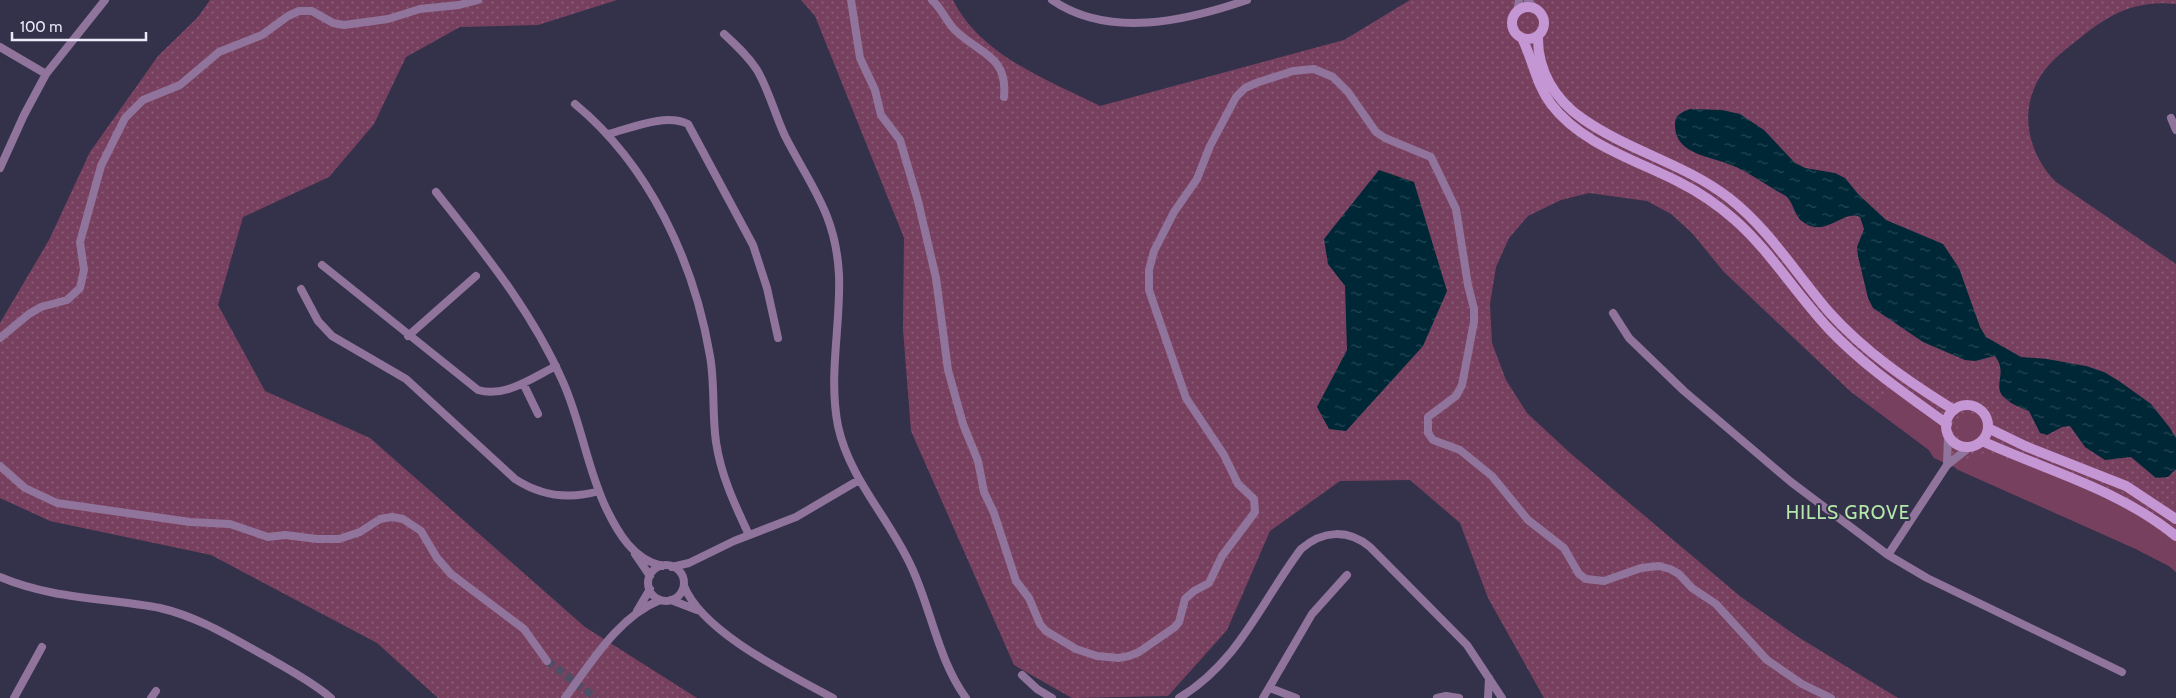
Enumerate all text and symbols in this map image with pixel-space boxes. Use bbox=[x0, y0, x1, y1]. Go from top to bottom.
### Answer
scale bar bbox=[12, 10, 146, 42]
text: 100 m bbox=[20, 18, 62, 36]
district label: HILLS GROVE bbox=[1786, 501, 1910, 524]

